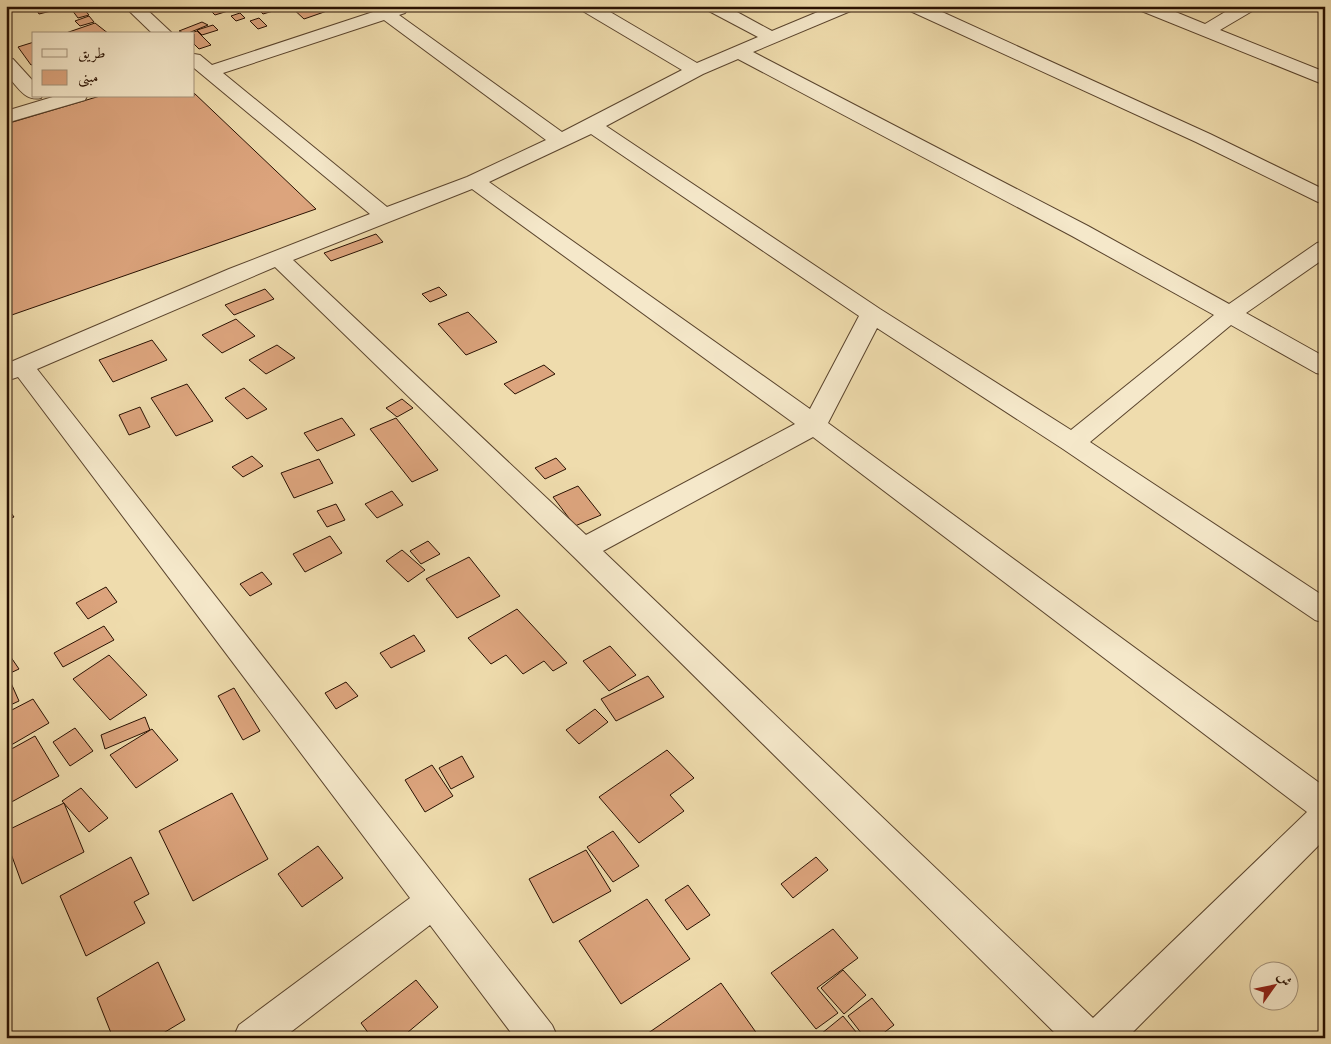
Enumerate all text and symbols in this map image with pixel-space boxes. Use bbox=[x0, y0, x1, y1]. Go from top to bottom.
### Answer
legend bbox=[32, 32, 195, 98]
text: طريق bbox=[78, 43, 105, 63]
text: مبنى bbox=[78, 67, 98, 88]
north arrow bbox=[1248, 962, 1298, 1012]
text: ش bbox=[1274, 968, 1296, 990]

